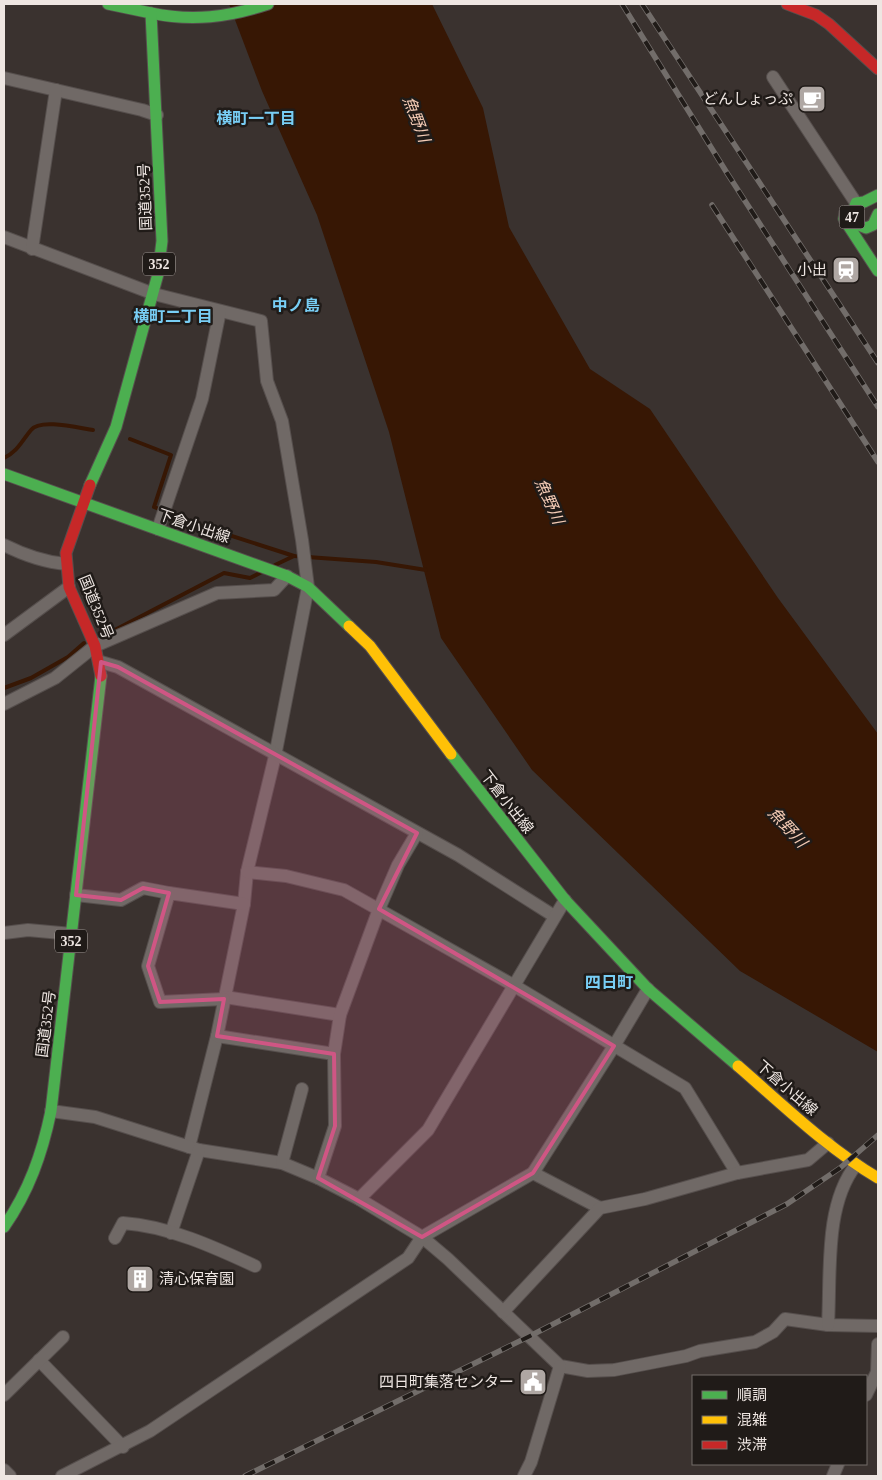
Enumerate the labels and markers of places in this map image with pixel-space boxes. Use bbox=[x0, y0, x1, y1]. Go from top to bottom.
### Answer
cafe icon: どんしょっぷ bbox=[797, 84, 827, 114]
place label: どんしょっぷ bbox=[703, 91, 793, 107]
station icon: 小出 bbox=[831, 255, 861, 285]
place label: 小出 bbox=[797, 262, 827, 278]
building icon: 清心保育園 bbox=[125, 1264, 155, 1294]
place label: 清心保育園 bbox=[159, 1271, 234, 1287]
public building icon: 四日町集落センター bbox=[518, 1367, 548, 1397]
place label: 四日町集落センター bbox=[379, 1374, 514, 1390]

